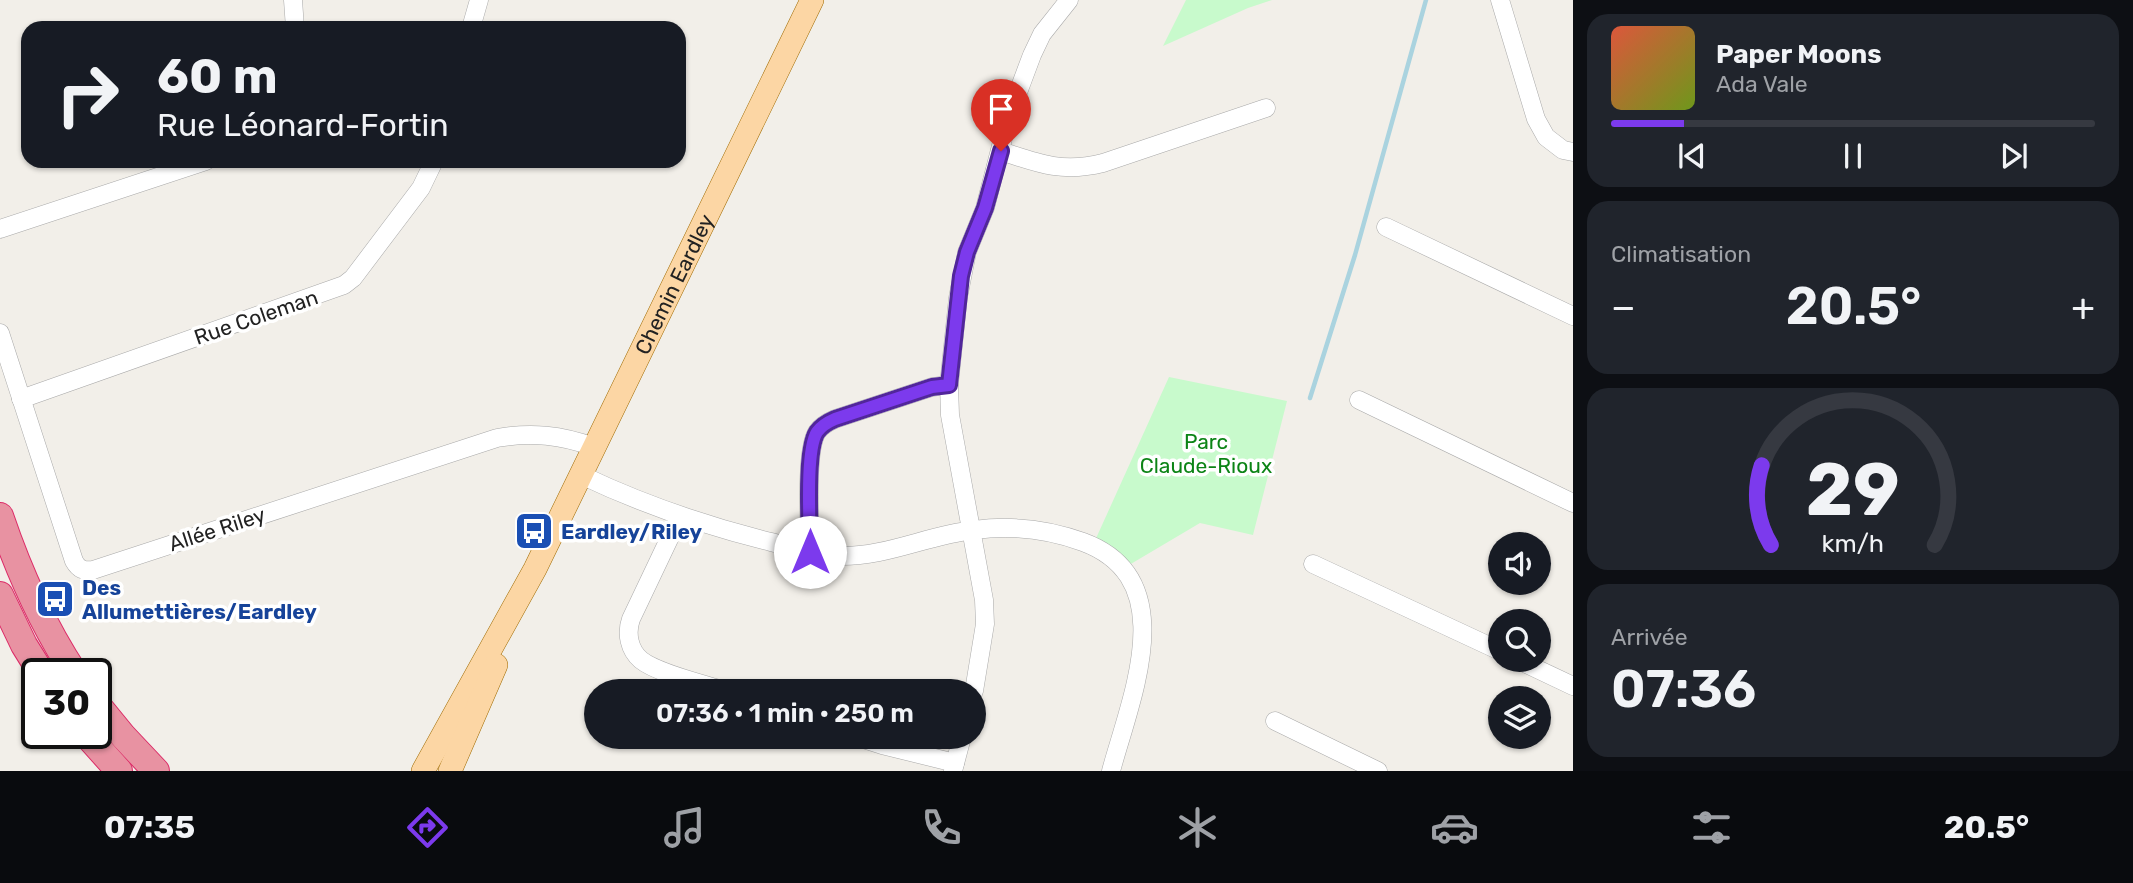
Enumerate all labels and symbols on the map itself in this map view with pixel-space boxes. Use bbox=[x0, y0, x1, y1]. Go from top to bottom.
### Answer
pin bbox=[971, 79, 1031, 151]
street label: Chemin Eardley bbox=[629, 209, 719, 358]
street label: Rue Coleman bbox=[191, 284, 321, 350]
park label: Parc Claude-Rioux bbox=[1140, 429, 1272, 478]
street label: Allée Riley bbox=[166, 502, 269, 556]
bus stop icon: Eardley/Riley bbox=[513, 510, 555, 552]
position arrow bbox=[773, 515, 847, 589]
place label: Eardley/Riley bbox=[561, 519, 703, 544]
place label: Des Allumettières/Eardley bbox=[82, 575, 317, 624]
bus stop icon: Des Allumettières/Eardley bbox=[34, 578, 76, 620]
speed limit sign: 30 bbox=[21, 658, 112, 749]

